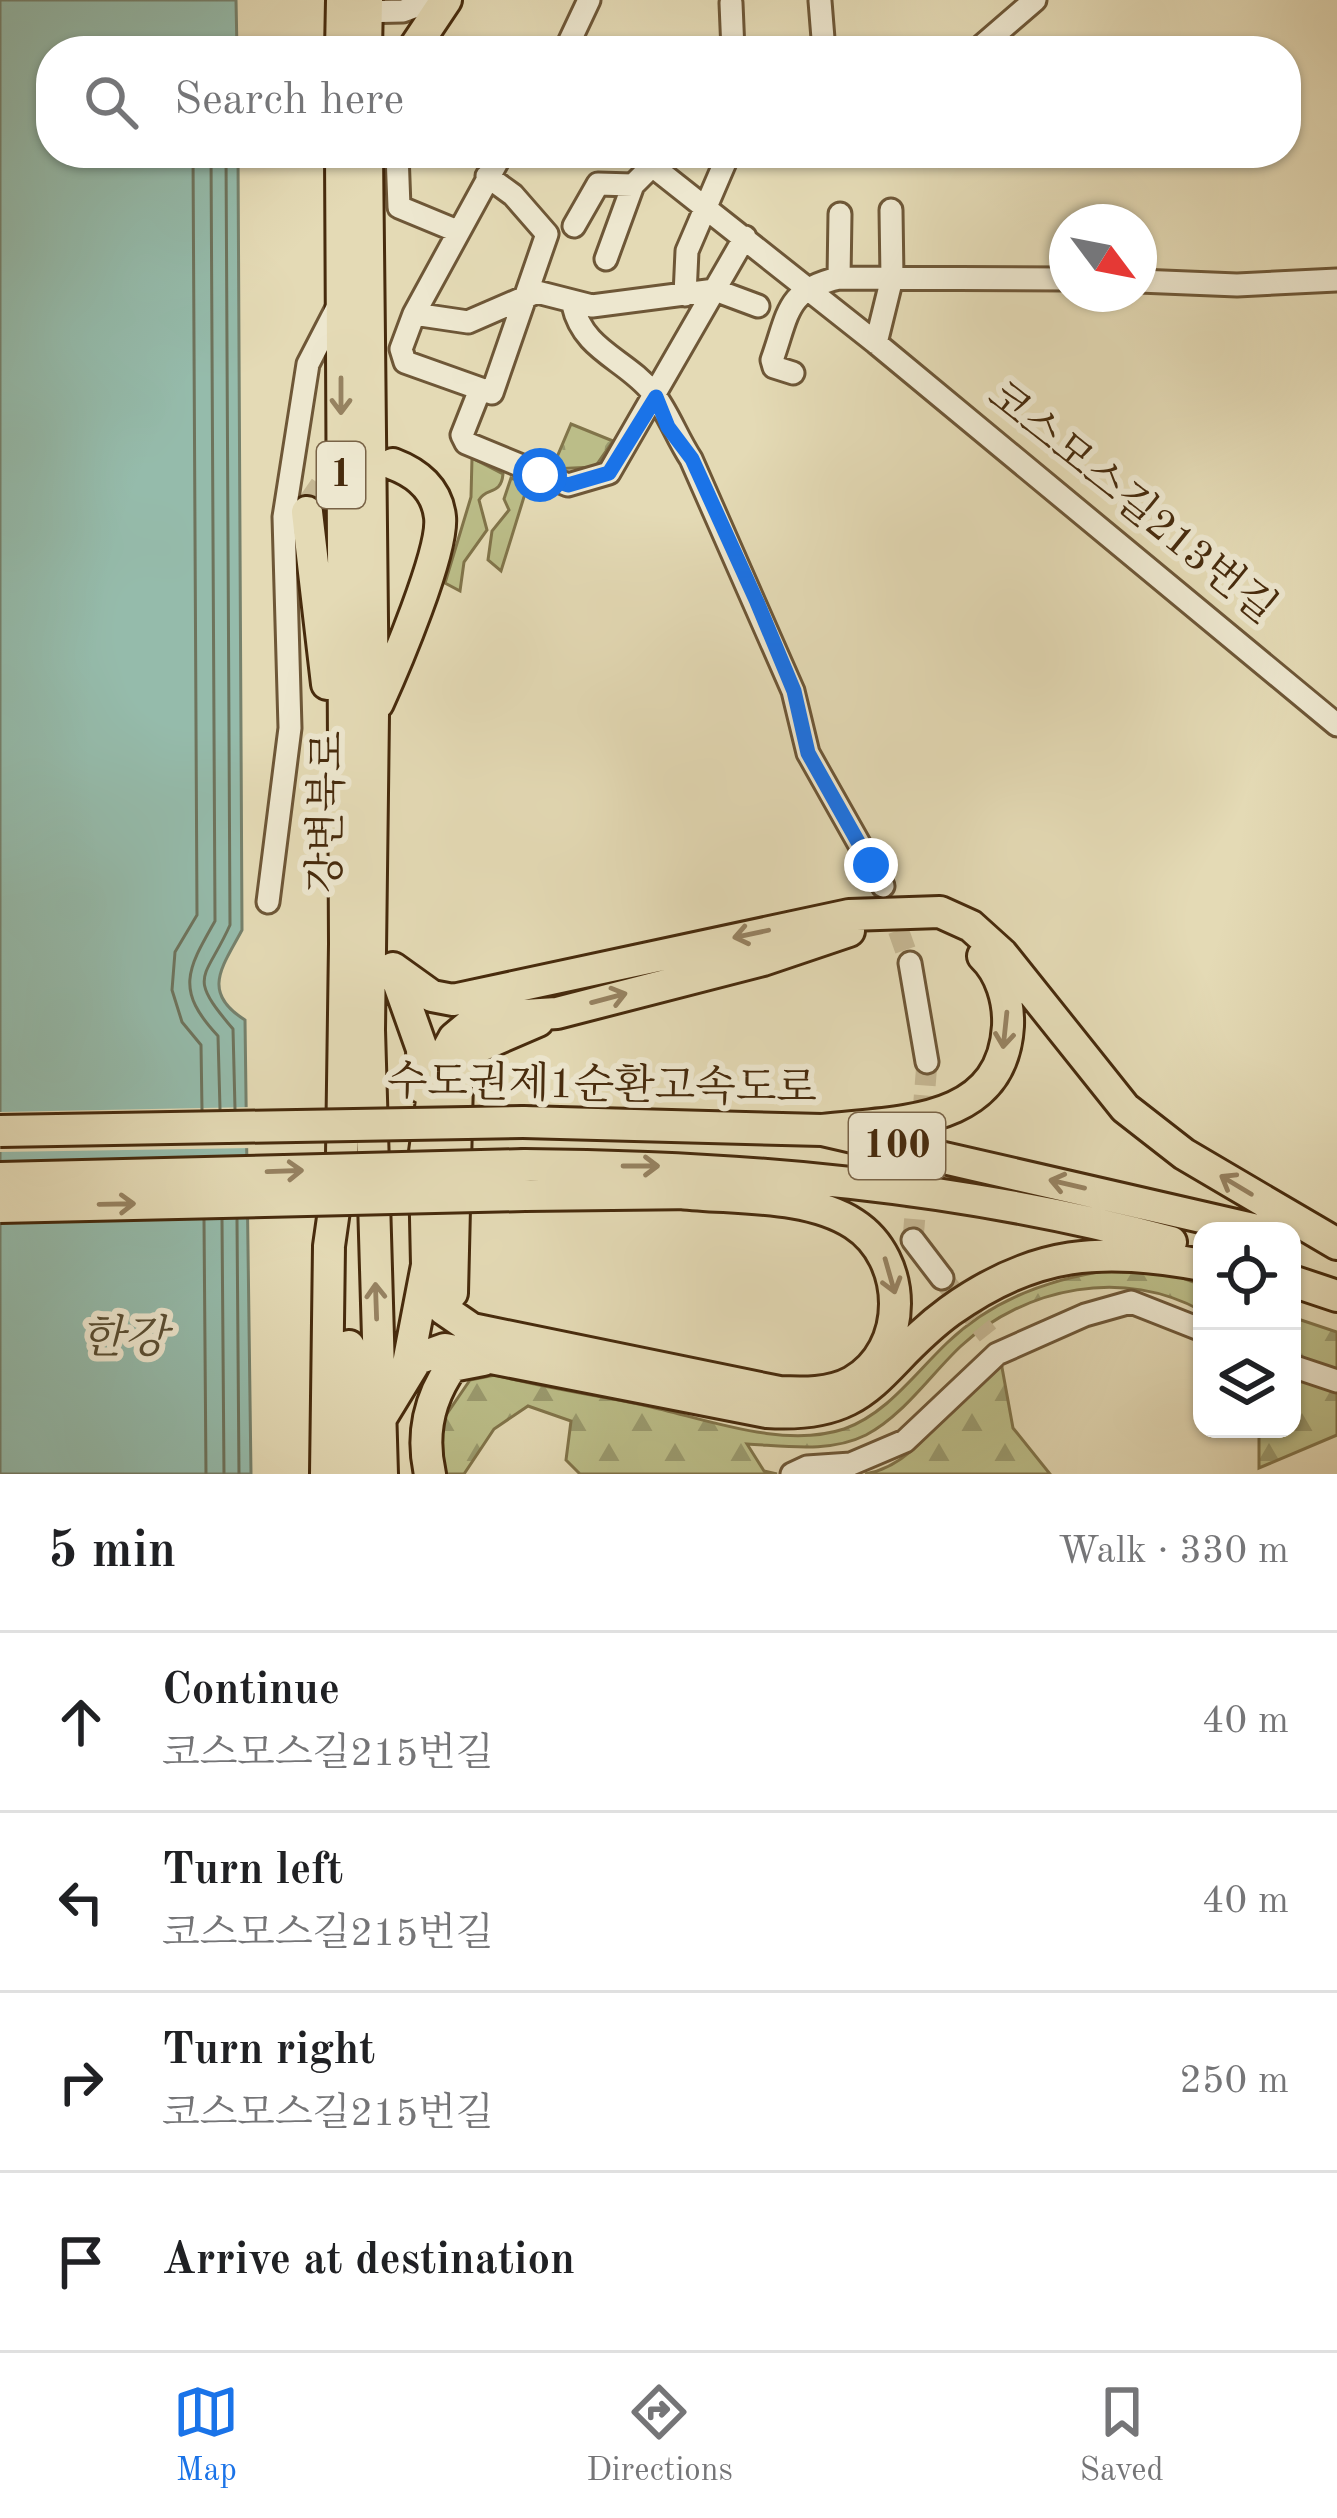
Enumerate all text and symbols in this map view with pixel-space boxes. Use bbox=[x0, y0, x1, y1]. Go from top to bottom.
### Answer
search box bbox=[36, 36, 1301, 168]
icon: search bbox=[78, 69, 144, 135]
text: Search here bbox=[174, 79, 404, 124]
north arrow bbox=[1049, 204, 1157, 312]
street label: 코스모스길213번길 bbox=[979, 372, 1285, 633]
one-way arrow bbox=[330, 376, 352, 415]
road number: 1 bbox=[317, 442, 365, 508]
route start bbox=[513, 448, 567, 502]
street label: 강변북로 bbox=[302, 730, 351, 894]
route end bbox=[844, 838, 898, 892]
one-way arrow bbox=[732, 924, 771, 946]
one-way arrow bbox=[590, 986, 628, 1008]
one-way arrow bbox=[994, 1010, 1016, 1049]
street label: 수도권제1순환고속도로 bbox=[387, 1057, 817, 1112]
road number: 100 bbox=[849, 1113, 945, 1179]
one-way arrow bbox=[621, 1154, 660, 1177]
one-way arrow bbox=[265, 1160, 304, 1183]
one-way arrow bbox=[1049, 1171, 1087, 1194]
one-way arrow bbox=[1220, 1173, 1254, 1197]
one-way arrow bbox=[97, 1193, 136, 1216]
map controls bbox=[1193, 1222, 1301, 1438]
button: locate bbox=[1193, 1222, 1301, 1330]
one-way arrow bbox=[880, 1256, 902, 1294]
one-way arrow bbox=[364, 1282, 387, 1321]
water label: 한강 bbox=[81, 1313, 174, 1363]
button: layers bbox=[1193, 1330, 1301, 1438]
text: 5 min bbox=[48, 1527, 176, 1578]
text: Walk · 330 m bbox=[1058, 1532, 1289, 1571]
text: Continue bbox=[162, 1669, 340, 1714]
icon: ahead bbox=[48, 1689, 114, 1755]
text: 40 m bbox=[1202, 1702, 1289, 1741]
text: 코스모스길215번길 bbox=[162, 1735, 494, 1774]
text: Turn left bbox=[162, 1849, 343, 1894]
icon: left bbox=[48, 1869, 114, 1935]
text: 40 m bbox=[1202, 1882, 1289, 1921]
text: 코스모스길215번길 bbox=[162, 1915, 494, 1954]
text: Turn right bbox=[162, 2029, 375, 2074]
icon: right bbox=[48, 2049, 114, 2115]
text: 250 m bbox=[1179, 2062, 1289, 2101]
text: 코스모스길215번길 bbox=[162, 2095, 494, 2134]
icon: arrive bbox=[48, 2229, 114, 2295]
text: Arrive at destination bbox=[162, 2239, 575, 2284]
tab: Map bbox=[173, 2379, 239, 2492]
tab: Directions bbox=[586, 2379, 733, 2492]
tab: Saved bbox=[1080, 2379, 1164, 2492]

